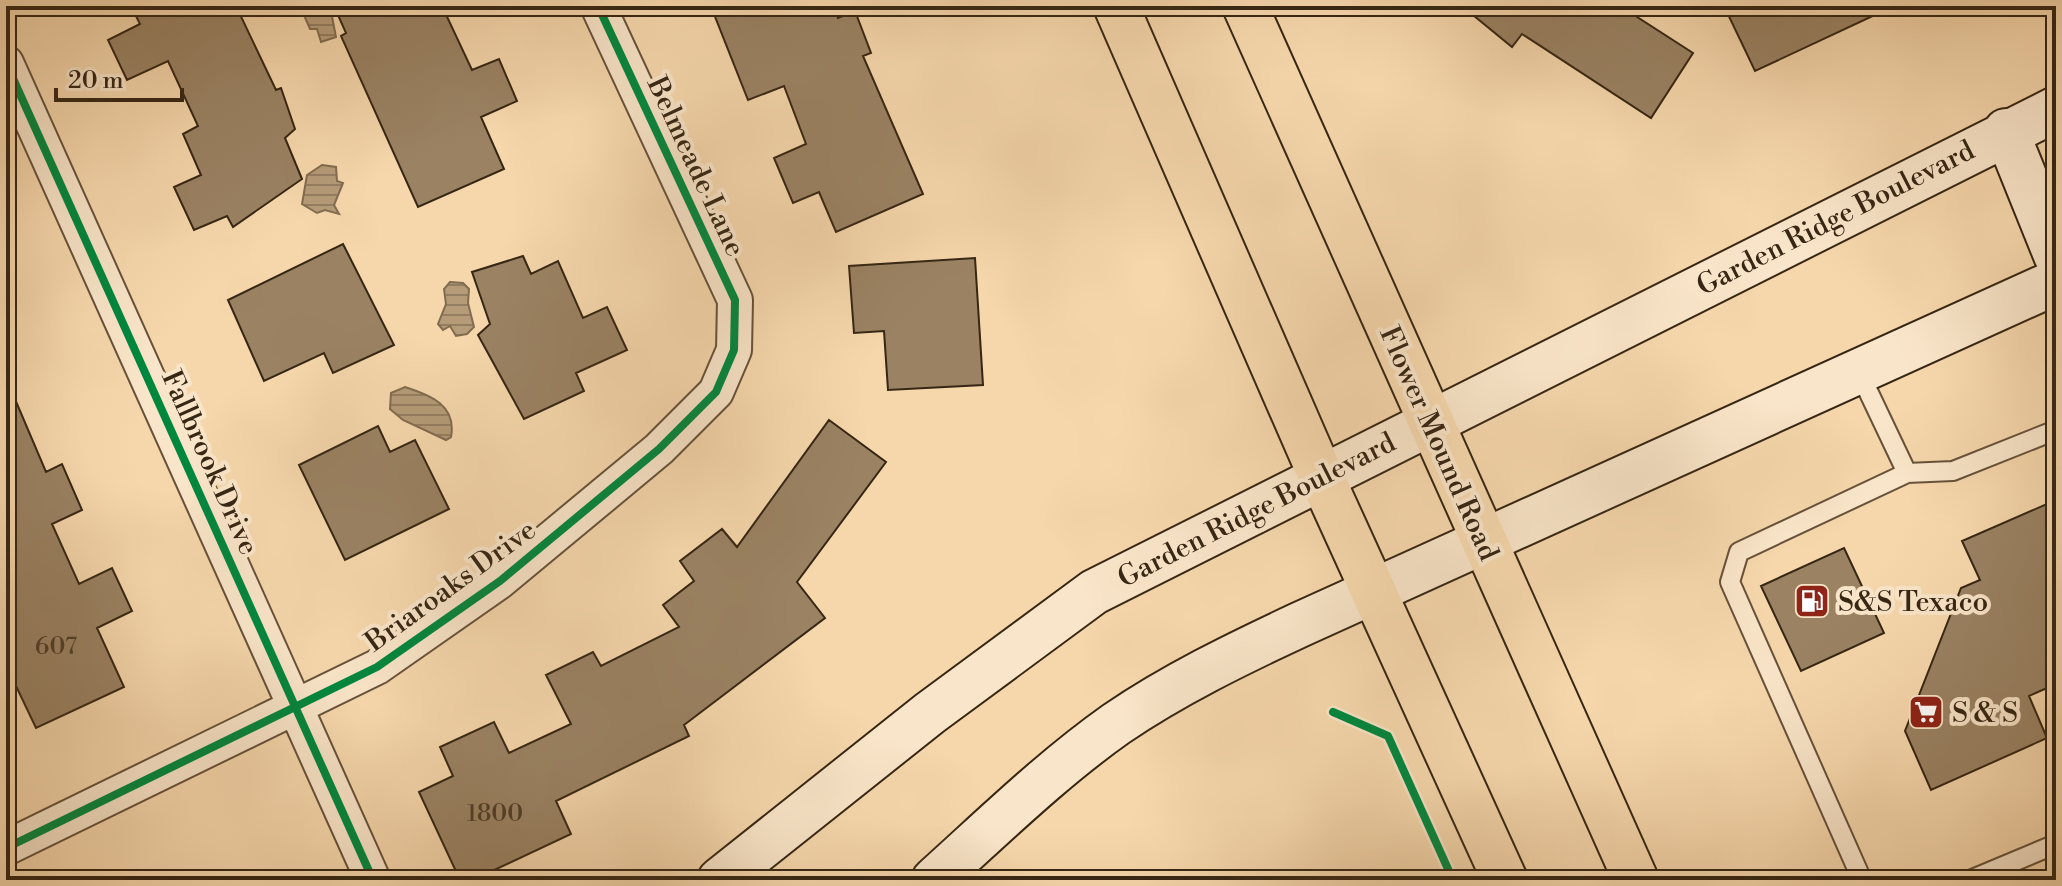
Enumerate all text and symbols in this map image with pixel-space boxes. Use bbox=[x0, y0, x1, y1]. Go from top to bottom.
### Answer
scale bar bbox=[56, 52, 182, 102]
text: 20 m bbox=[68, 66, 124, 96]
street label: Belmeade Lane bbox=[638, 70, 753, 262]
street label: Garden Ridge Boulevard bbox=[1691, 133, 1981, 304]
street label: Flower Mound Road bbox=[1371, 321, 1506, 566]
street label: Fallbrook Drive bbox=[153, 365, 266, 560]
street label: Garden Ridge Boulevard bbox=[1112, 425, 1402, 596]
street label: Briaroaks Drive bbox=[358, 513, 543, 660]
fuel station icon: S&S Texaco bbox=[1793, 582, 1831, 620]
place label: S&S Texaco bbox=[1838, 585, 1988, 620]
house number: 607 bbox=[35, 632, 77, 662]
supermarket icon: S & S bbox=[1907, 693, 1945, 731]
place label: S & S bbox=[1952, 696, 2018, 731]
house number: 1800 bbox=[467, 799, 523, 829]

